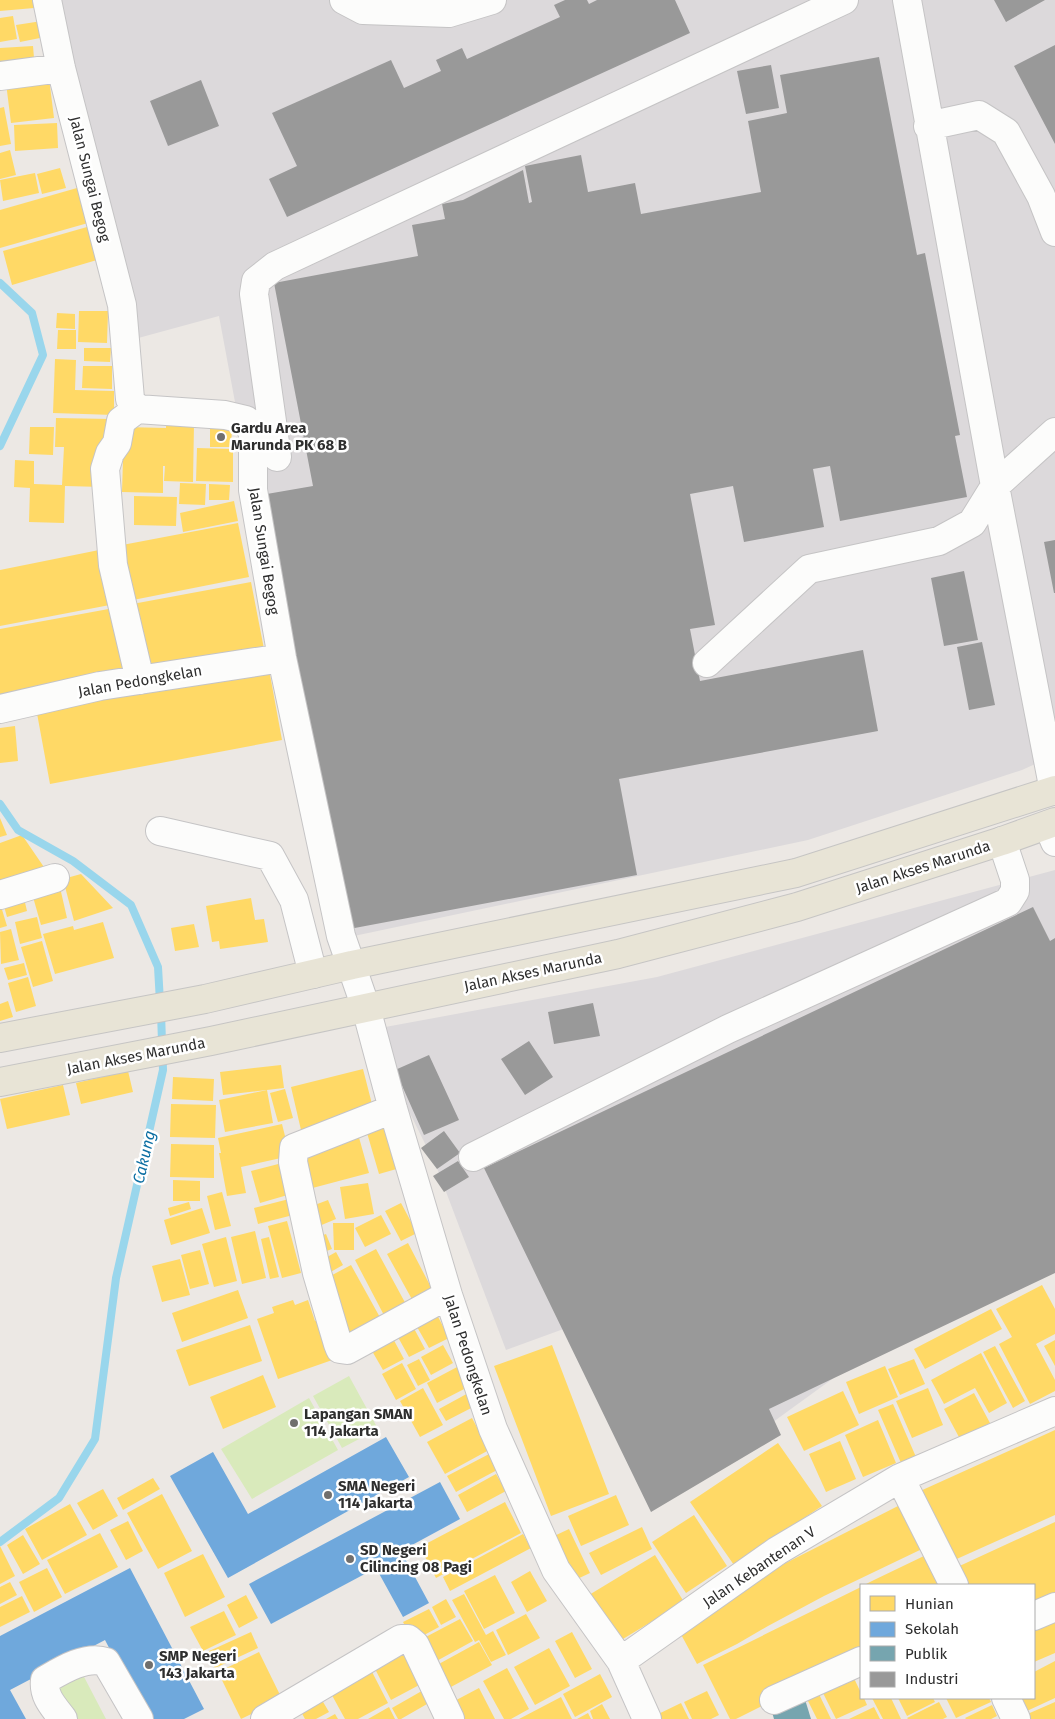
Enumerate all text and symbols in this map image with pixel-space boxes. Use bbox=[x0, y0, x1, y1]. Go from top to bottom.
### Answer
street label: Jalan Sungai Begog bbox=[66, 114, 114, 244]
place label: Gardu Area Marunda PK 68 B bbox=[231, 419, 347, 454]
marker: Gardu Area Marunda PK 68 B bbox=[215, 431, 227, 443]
street label: Jalan Sungai Begog bbox=[245, 486, 283, 616]
street label: Jalan Pedongkelan bbox=[77, 661, 203, 701]
street label: Jalan Akses Marunda bbox=[853, 837, 993, 897]
street label: Jalan Akses Marunda bbox=[462, 949, 604, 995]
street label: Jalan Akses Marunda bbox=[65, 1034, 207, 1078]
water label: Cakung bbox=[129, 1128, 159, 1186]
street label: Jalan Pedongkelan bbox=[440, 1292, 496, 1418]
place label: Lapangan SMAN 114 Jakarta bbox=[304, 1405, 413, 1440]
marker: Lapangan SMAN 114 Jakarta bbox=[288, 1417, 300, 1429]
place label: SMA Negeri 114 Jakarta bbox=[338, 1477, 415, 1512]
marker: SMA Negeri 114 Jakarta bbox=[322, 1489, 334, 1501]
street label: Jalan Kebantenan V bbox=[699, 1522, 819, 1611]
place label: SD Negeri Cilincing 08 Pagi bbox=[360, 1541, 472, 1576]
marker: SD Negeri Cilincing 08 Pagi bbox=[344, 1553, 356, 1565]
legend bbox=[860, 1584, 1035, 1699]
text: Hunian bbox=[905, 1595, 954, 1613]
text: Sekolah bbox=[905, 1620, 959, 1638]
text: Publik bbox=[905, 1645, 948, 1663]
place label: SMP Negeri 143 Jakarta bbox=[159, 1647, 236, 1682]
marker: SMP Negeri 143 Jakarta bbox=[143, 1659, 155, 1671]
text: Industri bbox=[905, 1670, 958, 1688]

